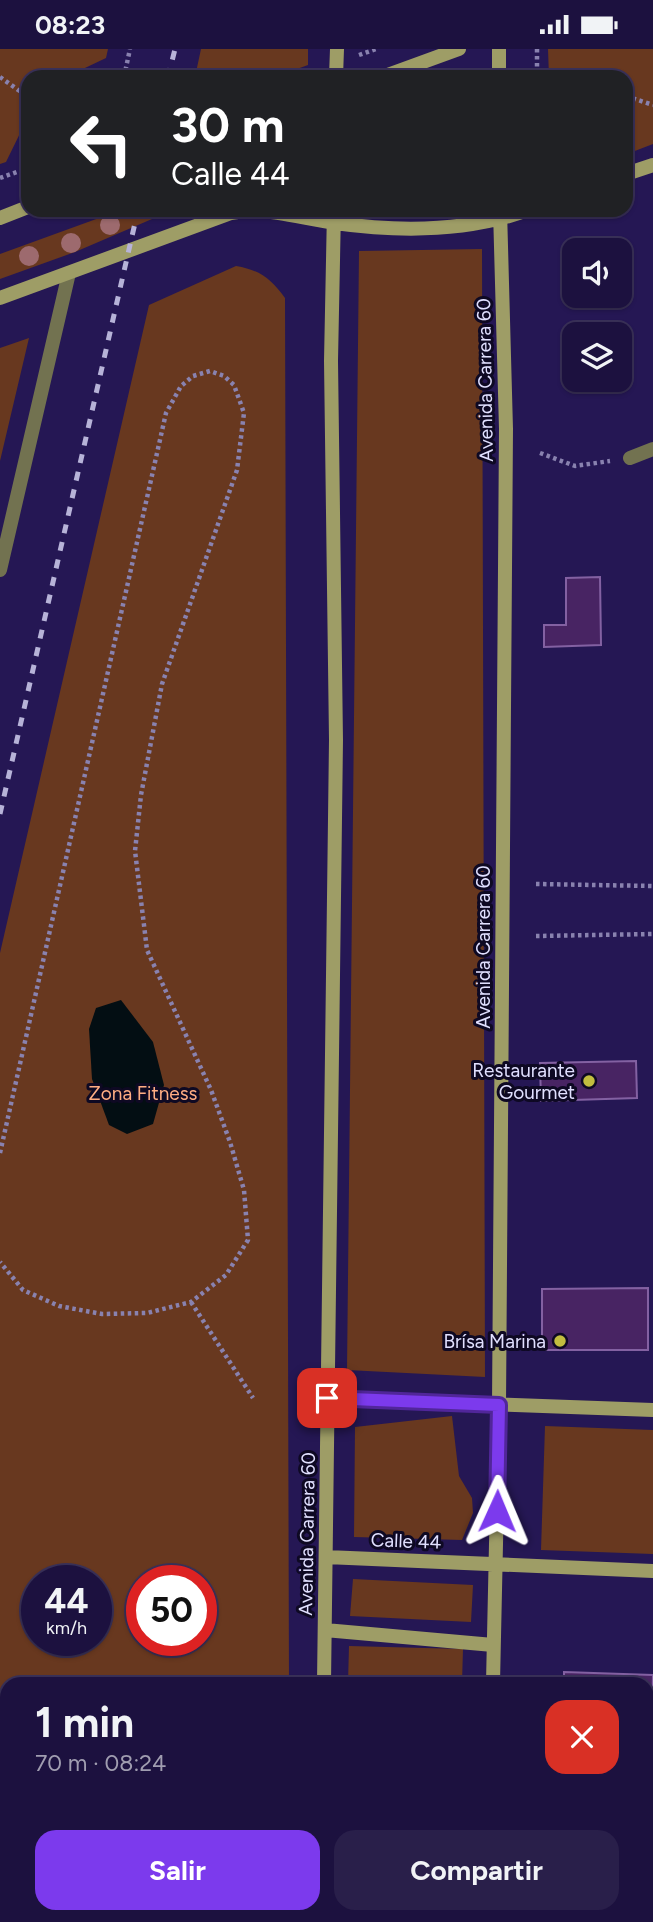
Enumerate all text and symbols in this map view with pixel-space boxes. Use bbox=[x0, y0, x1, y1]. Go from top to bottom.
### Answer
text: 08:23 bbox=[35, 9, 105, 41]
text: 30 m bbox=[171, 95, 284, 154]
icon: left bbox=[56, 98, 147, 189]
text: Calle 44 bbox=[171, 155, 290, 193]
map controls bbox=[562, 238, 632, 392]
button: sound bbox=[562, 238, 632, 308]
street label: Avenida Carrera 60 bbox=[472, 298, 498, 462]
button: layers bbox=[562, 322, 632, 392]
street label: Avenida Carrera 60 bbox=[472, 865, 495, 1029]
place label: Restaurante Gourmet bbox=[472, 1059, 575, 1104]
marker: Restaurante Gourmet bbox=[581, 1073, 597, 1089]
park label: Zona Fitness bbox=[89, 1082, 198, 1105]
place label: Brísa Marina bbox=[443, 1330, 546, 1353]
marker: Brísa Marina bbox=[552, 1333, 568, 1349]
pin bbox=[297, 1368, 357, 1428]
icon: arrive bbox=[308, 1379, 346, 1417]
street label: Avenida Carrera 60 bbox=[294, 1452, 320, 1616]
position arrow bbox=[460, 1474, 534, 1548]
street label: Calle 44 bbox=[370, 1528, 442, 1554]
speed limit sign: 50 bbox=[126, 1565, 217, 1656]
text: 44 bbox=[44, 1580, 89, 1622]
text: km/h bbox=[46, 1617, 87, 1639]
text: 1 min bbox=[35, 1697, 134, 1748]
button: close bbox=[545, 1700, 619, 1774]
text: 70 m · 08:24 bbox=[35, 1749, 166, 1777]
button: Salir bbox=[35, 1830, 320, 1910]
button: Compartir bbox=[334, 1830, 619, 1910]

